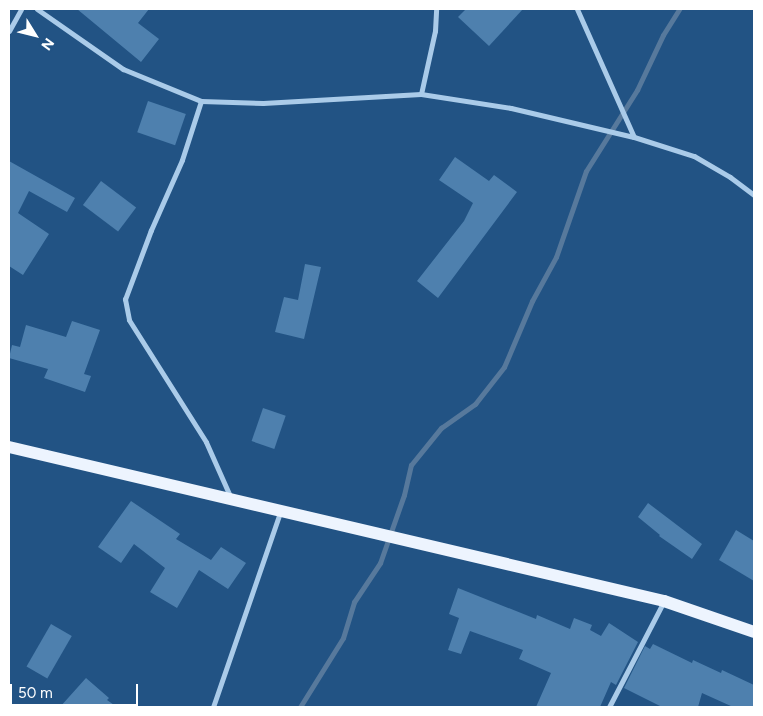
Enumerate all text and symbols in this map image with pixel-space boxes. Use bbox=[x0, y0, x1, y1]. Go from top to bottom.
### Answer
north arrow bbox=[10, 10, 60, 60]
text: N bbox=[37, 35, 58, 53]
scale bar bbox=[12, 674, 140, 706]
text: 50 m bbox=[18, 684, 53, 702]

